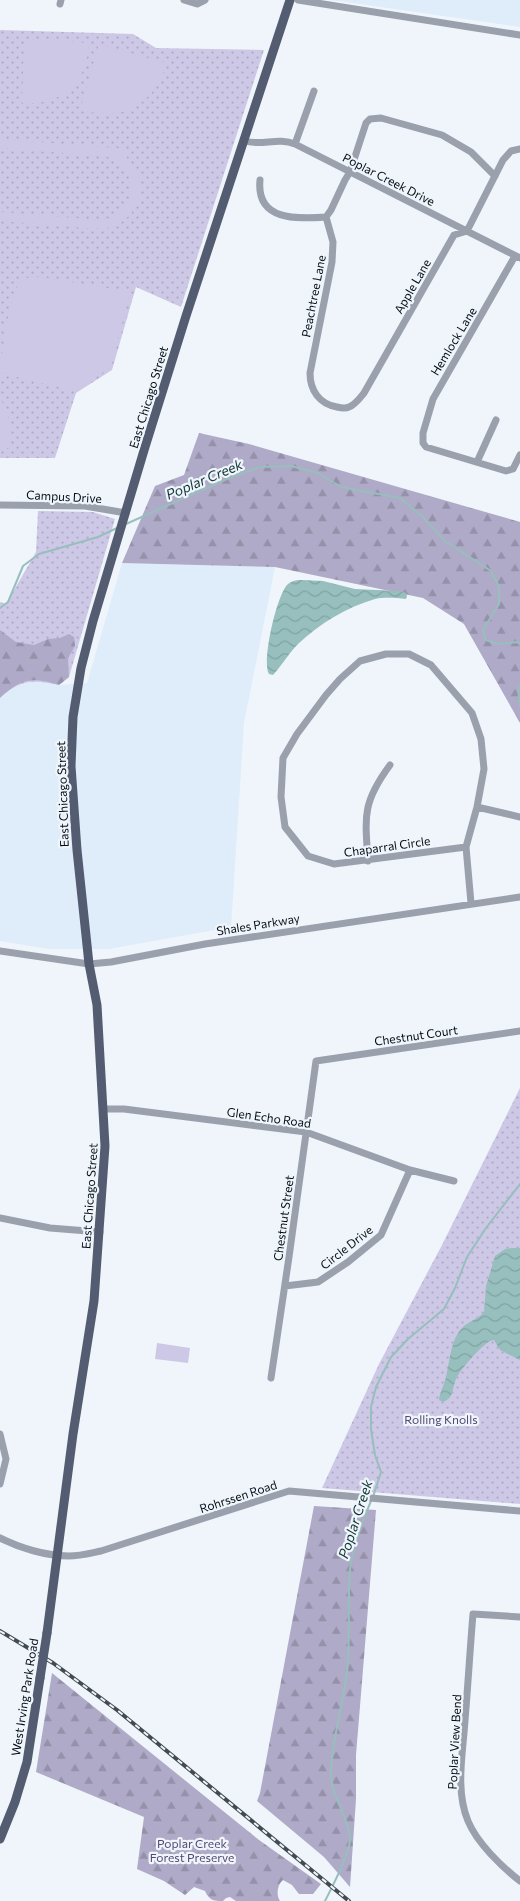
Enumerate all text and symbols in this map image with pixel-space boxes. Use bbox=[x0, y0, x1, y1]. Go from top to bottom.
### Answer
street label: Poplar Creek Drive bbox=[341, 150, 437, 208]
street label: Peachtree Lane bbox=[298, 254, 328, 338]
street label: Apple Lane bbox=[391, 256, 433, 316]
street label: Hemlock Lane bbox=[427, 304, 479, 378]
street label: East Chicago Street bbox=[126, 344, 170, 450]
water label: Poplar Creek bbox=[163, 455, 245, 503]
street label: Campus Drive bbox=[26, 487, 102, 505]
street label: East Chicago Street bbox=[53, 741, 71, 847]
street label: Chaparral Circle bbox=[343, 833, 431, 859]
street label: Shales Parkway bbox=[215, 910, 301, 938]
street label: Chestnut Court bbox=[373, 1022, 459, 1048]
street label: Glen Echo Road bbox=[226, 1104, 312, 1130]
street label: East Chicago Street bbox=[78, 1142, 100, 1249]
street label: Chestnut Street bbox=[270, 1174, 296, 1262]
street label: Circle Drive bbox=[317, 1222, 375, 1272]
park label: Rolling Knolls bbox=[404, 1412, 478, 1426]
street label: Rohrssen Road bbox=[197, 1477, 279, 1515]
water label: Poplar Creek bbox=[334, 1477, 376, 1560]
street label: West Irving Park Road bbox=[8, 1637, 40, 1757]
street label: Poplar View Bend bbox=[445, 1694, 463, 1790]
park label: Poplar Creek Forest Preserve bbox=[150, 1836, 234, 1864]

